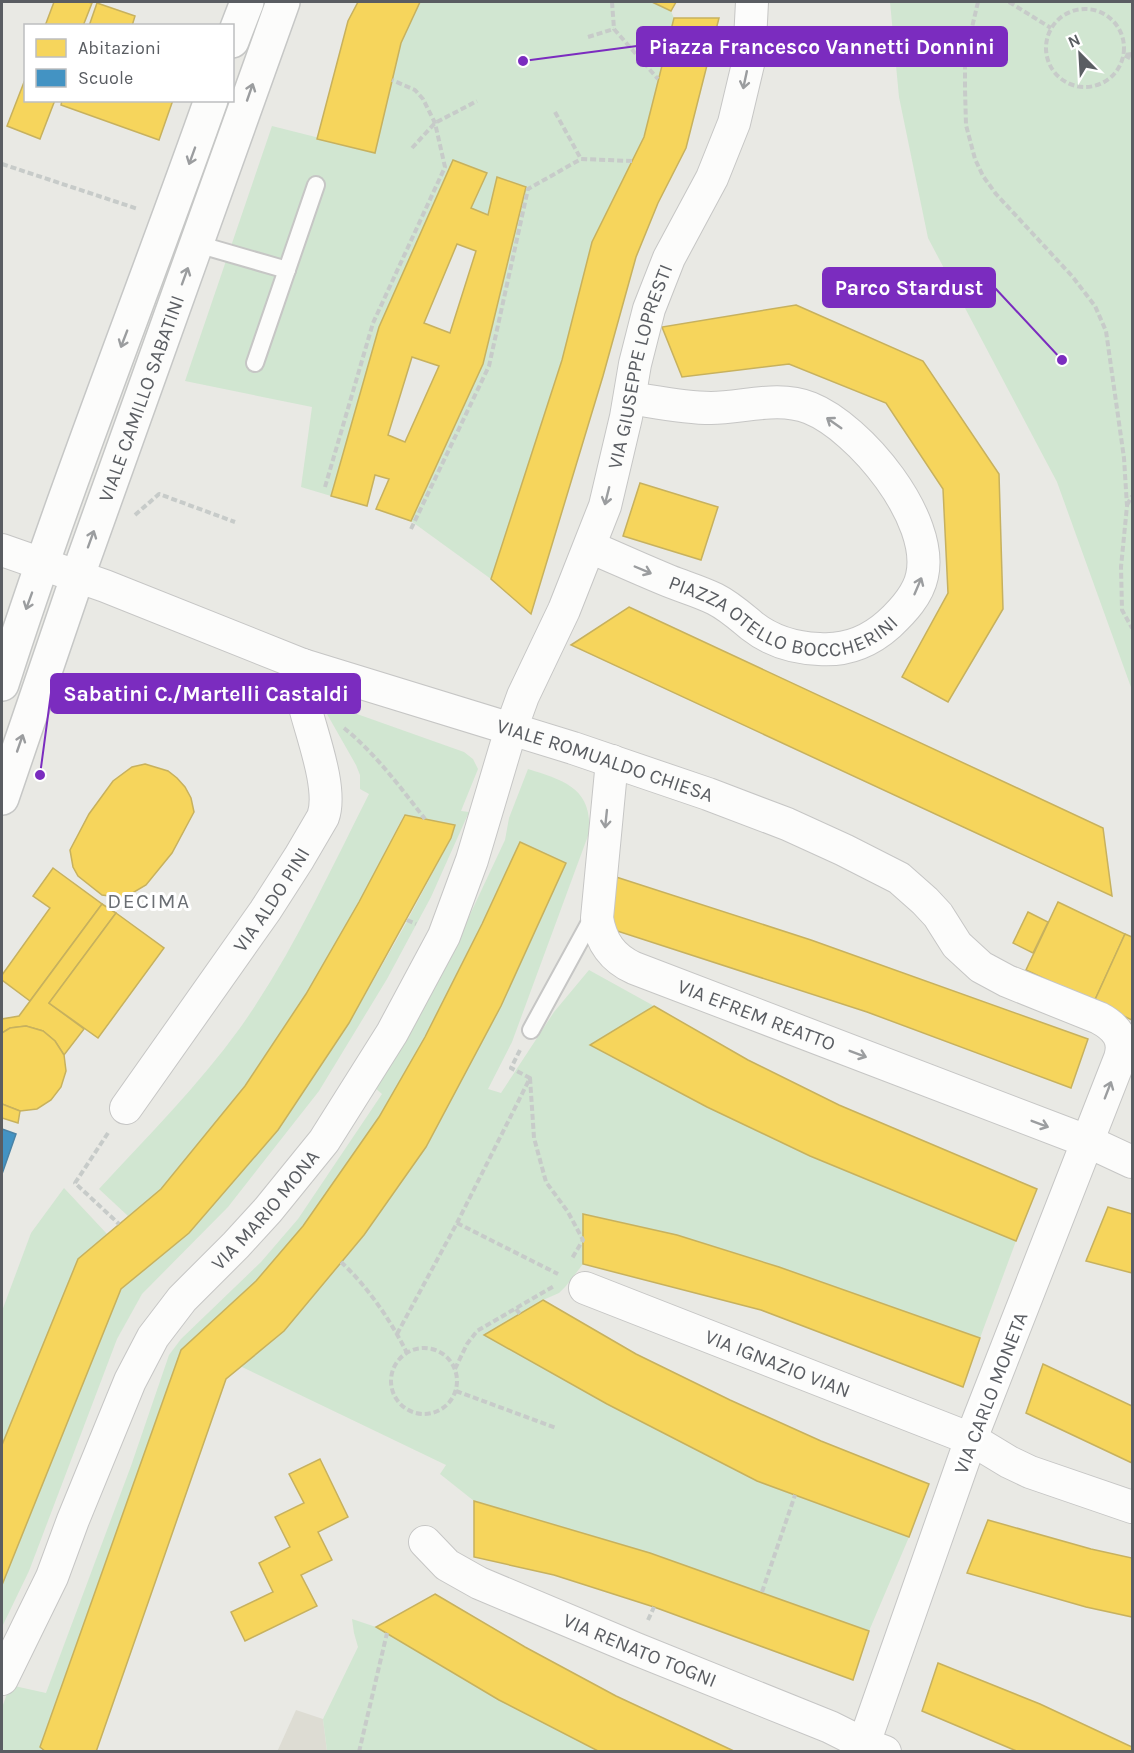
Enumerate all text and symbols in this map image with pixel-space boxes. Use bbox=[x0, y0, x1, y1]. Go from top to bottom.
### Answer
legend bbox=[24, 24, 234, 102]
north arrow bbox=[1050, 24, 1110, 84]
callout: Piazza Francesco Vannetti Donnini bbox=[637, 27, 1007, 66]
text: N bbox=[1065, 30, 1083, 52]
text: Piazza Francesco Vannetti Donnini bbox=[649, 35, 995, 59]
text: Abitazioni bbox=[78, 37, 161, 59]
text: Scuole bbox=[78, 67, 133, 89]
one-way arrow bbox=[739, 70, 750, 90]
one-way arrow bbox=[246, 83, 257, 102]
one-way arrow bbox=[185, 146, 196, 165]
street label: VIA GIUSEPPE LOPRESTI bbox=[603, 261, 677, 471]
one-way arrow bbox=[181, 267, 192, 286]
callout: Parco Stardust bbox=[823, 268, 995, 307]
text: Parco Stardust bbox=[835, 276, 983, 300]
street label: VIALE CAMILLO SABATINI bbox=[94, 292, 189, 505]
one-way arrow bbox=[118, 329, 129, 347]
one-way arrow bbox=[827, 417, 843, 429]
one-way arrow bbox=[601, 486, 613, 505]
one-way arrow bbox=[86, 530, 97, 548]
one-way arrow bbox=[634, 565, 652, 576]
street label: PIAZZA OTELLO BOCCHERINI bbox=[666, 571, 902, 661]
one-way arrow bbox=[913, 577, 924, 596]
one-way arrow bbox=[23, 591, 34, 610]
callout: Sabatini C./Martelli Castaldi bbox=[51, 674, 360, 713]
text: Sabatini C./Martelli Castaldi bbox=[63, 682, 349, 706]
street label: VIALE ROMUALDO CHIESA bbox=[494, 714, 716, 806]
one-way arrow bbox=[16, 734, 27, 753]
one-way arrow bbox=[601, 809, 612, 829]
street label: VIA ALDO PINI bbox=[228, 843, 314, 956]
district label: DECIMA bbox=[107, 889, 191, 913]
street label: VIA EFREM REATTO bbox=[674, 974, 839, 1055]
one-way arrow bbox=[849, 1049, 867, 1060]
one-way arrow bbox=[1104, 1081, 1115, 1100]
one-way arrow bbox=[1031, 1119, 1049, 1130]
street label: VIA MARIO MONA bbox=[206, 1145, 324, 1275]
street label: VIA CARLO MONETA bbox=[950, 1309, 1032, 1477]
street label: VIA IGNAZIO VIAN bbox=[702, 1325, 854, 1402]
street label: VIA RENATO TOGNI bbox=[560, 1608, 720, 1692]

